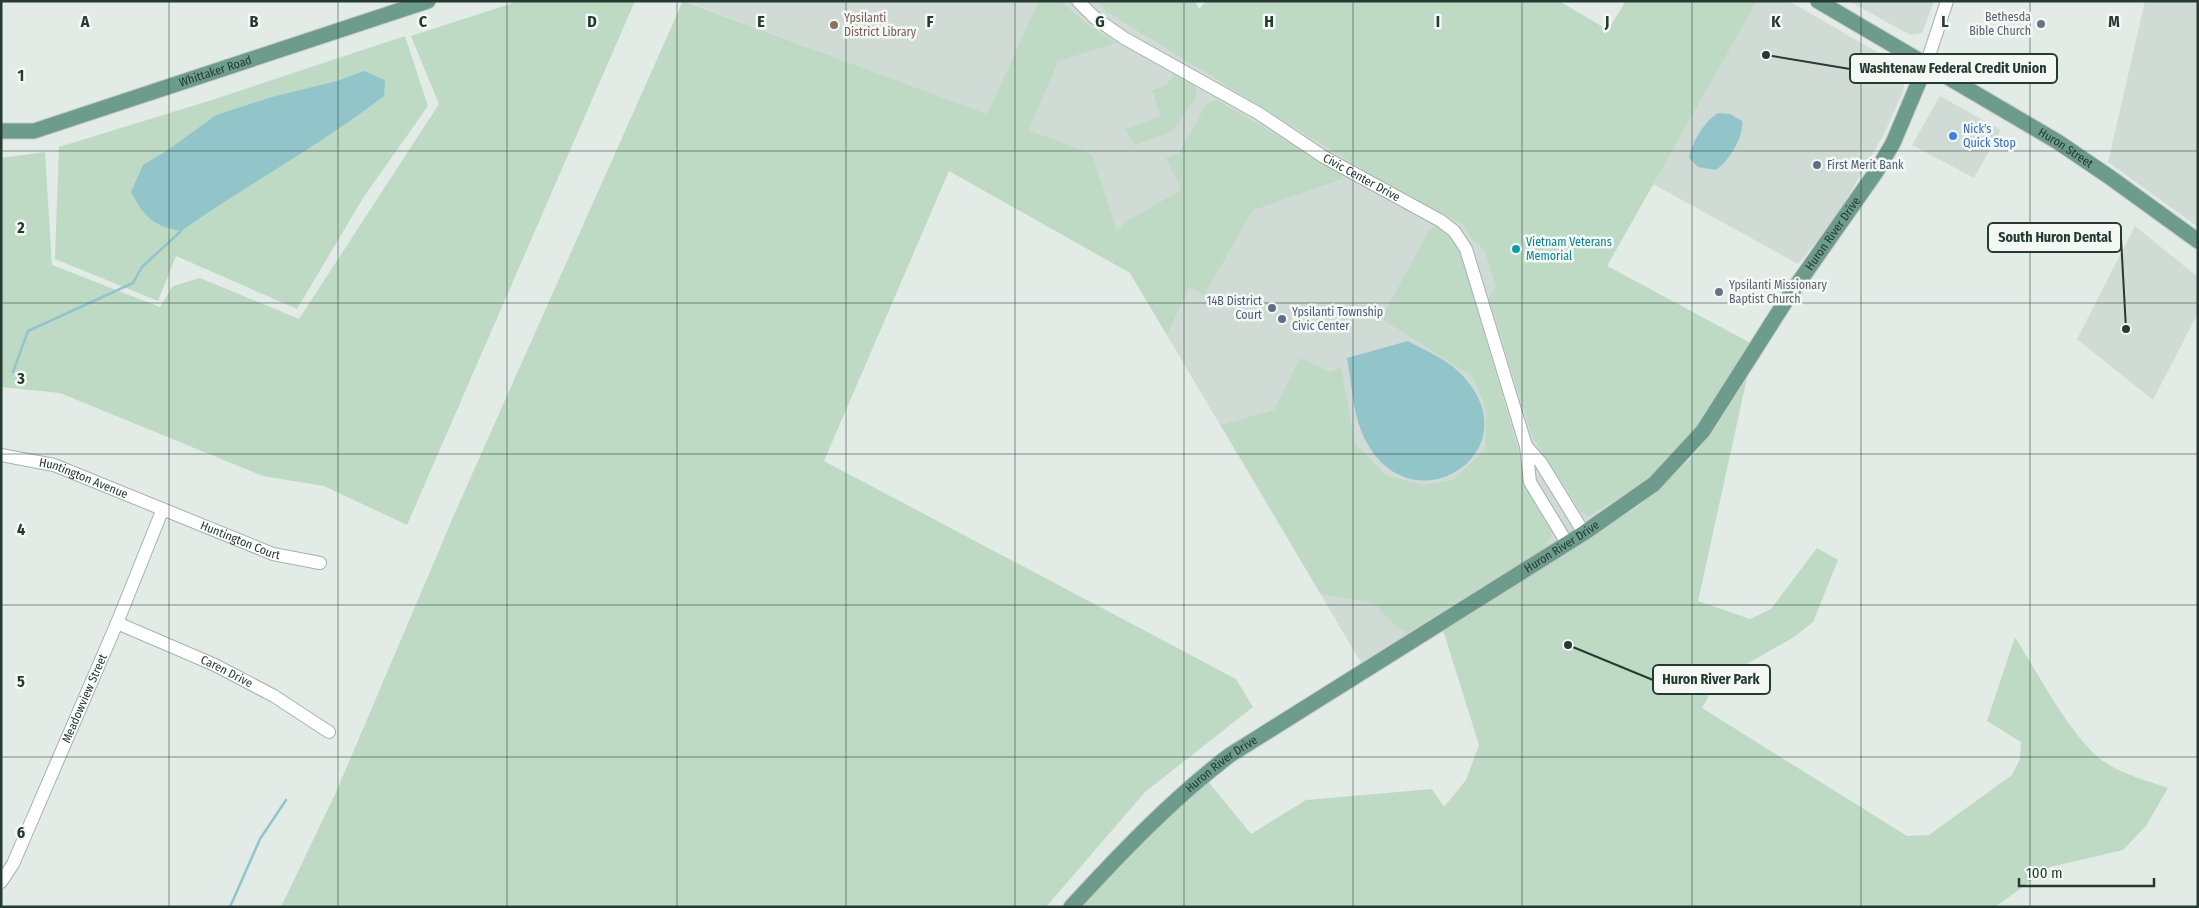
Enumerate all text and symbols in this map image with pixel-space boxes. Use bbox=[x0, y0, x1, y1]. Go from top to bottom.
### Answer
place label: Bethesda Bible Church bbox=[1969, 10, 2031, 38]
place label: Ypsilanti District Library bbox=[844, 11, 917, 39]
text: A bbox=[80, 12, 90, 31]
text: B bbox=[250, 12, 259, 31]
text: C bbox=[419, 12, 428, 31]
text: D bbox=[587, 12, 597, 31]
text: E bbox=[757, 12, 765, 31]
text: F bbox=[926, 12, 934, 31]
text: G bbox=[1095, 12, 1105, 31]
text: H bbox=[1264, 12, 1274, 31]
text: I bbox=[1436, 12, 1440, 31]
text: J bbox=[1604, 12, 1609, 31]
text: K bbox=[1771, 12, 1781, 31]
text: L bbox=[1941, 12, 1949, 31]
text: M bbox=[2108, 12, 2120, 31]
marker: Bethesda Bible Church bbox=[2035, 18, 2047, 30]
marker: Ypsilanti District Library bbox=[828, 19, 840, 31]
street label: Whittaker Road bbox=[177, 53, 253, 90]
callout: Washtenaw Federal Credit Union bbox=[1850, 54, 2057, 83]
text: Washtenaw Federal Credit Union bbox=[1859, 60, 2047, 77]
text: 1 bbox=[18, 66, 24, 85]
place label: Nick's Quick Stop bbox=[1963, 122, 2016, 150]
street label: Huron Street bbox=[2036, 125, 2096, 171]
marker: Nick's Quick Stop bbox=[1947, 130, 1959, 142]
street label: Civic Center Drive bbox=[1321, 151, 1403, 204]
place label: First Merit Bank bbox=[1827, 158, 1904, 172]
marker: First Merit Bank bbox=[1811, 159, 1823, 171]
street label: Huron River Drive bbox=[1802, 194, 1863, 273]
text: 2 bbox=[16, 218, 25, 237]
callout: South Huron Dental bbox=[1988, 223, 2121, 252]
text: South Huron Dental bbox=[1998, 229, 2112, 246]
place label: Vietnam Veterans Memorial bbox=[1526, 235, 1612, 263]
marker: Vietnam Veterans Memorial bbox=[1510, 243, 1522, 255]
place label: Ypsilanti Missionary Baptist Church bbox=[1729, 278, 1827, 306]
marker: Ypsilanti Missionary Baptist Church bbox=[1713, 286, 1725, 298]
place label: 14B District Court bbox=[1207, 294, 1262, 322]
marker: 14B District Court bbox=[1266, 302, 1278, 314]
place label: Ypsilanti Township Civic Center bbox=[1292, 305, 1383, 333]
marker: Ypsilanti Township Civic Center bbox=[1276, 313, 1288, 325]
text: 3 bbox=[16, 369, 25, 388]
street label: Huntington Avenue bbox=[38, 455, 130, 501]
street label: Huron River Drive bbox=[1522, 517, 1602, 576]
street label: Huntington Court bbox=[198, 518, 281, 562]
text: 4 bbox=[17, 520, 25, 539]
street label: Meadowview Street bbox=[59, 652, 110, 745]
street label: Caren Drive bbox=[199, 653, 255, 691]
callout: Huron River Park bbox=[1653, 665, 1770, 694]
text: Huron River Park bbox=[1662, 671, 1761, 688]
text: 5 bbox=[17, 672, 25, 691]
street label: Huron River Drive bbox=[1183, 733, 1260, 795]
text: 6 bbox=[17, 823, 25, 842]
scale bar bbox=[2019, 856, 2154, 888]
text: 100 m bbox=[2026, 864, 2063, 882]

